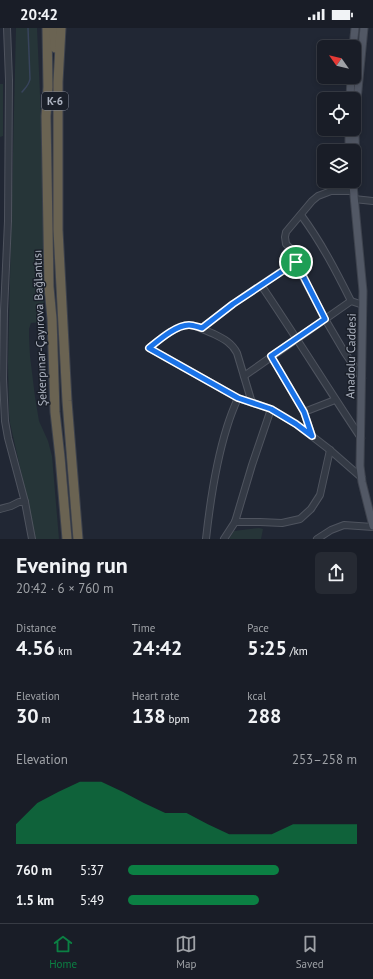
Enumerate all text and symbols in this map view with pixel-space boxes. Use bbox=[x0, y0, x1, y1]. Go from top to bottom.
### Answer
text: 20:42 bbox=[20, 5, 58, 24]
north arrow bbox=[317, 40, 361, 84]
map controls bbox=[317, 40, 361, 188]
road number: K-6 bbox=[42, 92, 68, 110]
button: locate bbox=[317, 92, 361, 136]
button: layers bbox=[317, 144, 361, 188]
pin bbox=[279, 245, 313, 279]
street label: Şekerpınar-Çayırova Bağlantısı bbox=[29, 250, 50, 407]
icon: arrive bbox=[285, 251, 307, 273]
street label: Anadolu Caddesi bbox=[342, 313, 359, 399]
text: Evening run bbox=[16, 551, 128, 579]
button: share bbox=[315, 552, 357, 594]
text: 20:42 · 6 × 760 m bbox=[16, 580, 113, 597]
text: Distance bbox=[16, 621, 56, 635]
text: Time bbox=[132, 621, 155, 635]
text: Pace bbox=[247, 621, 269, 635]
text: 4.56 bbox=[16, 635, 55, 661]
text: 24:42 bbox=[132, 635, 182, 661]
text: 5:25 bbox=[247, 635, 287, 661]
text: km bbox=[55, 644, 72, 658]
text: /km bbox=[287, 644, 308, 658]
text: Elevation bbox=[16, 689, 60, 703]
text: Heart rate bbox=[132, 689, 179, 703]
text: kcal bbox=[247, 689, 266, 703]
text: 30 bbox=[16, 703, 39, 729]
text: 138 bbox=[132, 703, 166, 729]
text: 288 bbox=[247, 703, 281, 729]
text: m bbox=[39, 712, 51, 726]
text: bpm bbox=[166, 712, 189, 726]
text: Elevation bbox=[16, 751, 68, 768]
text: 253–258 m bbox=[292, 751, 357, 768]
text: 760 m bbox=[16, 862, 52, 879]
text: 5:37 bbox=[80, 862, 104, 879]
text: 1.5 km bbox=[16, 892, 54, 909]
text: 5:49 bbox=[80, 892, 104, 909]
tab: Home bbox=[49, 933, 77, 971]
tab: Map bbox=[175, 933, 197, 971]
tab: Saved bbox=[296, 933, 324, 971]

